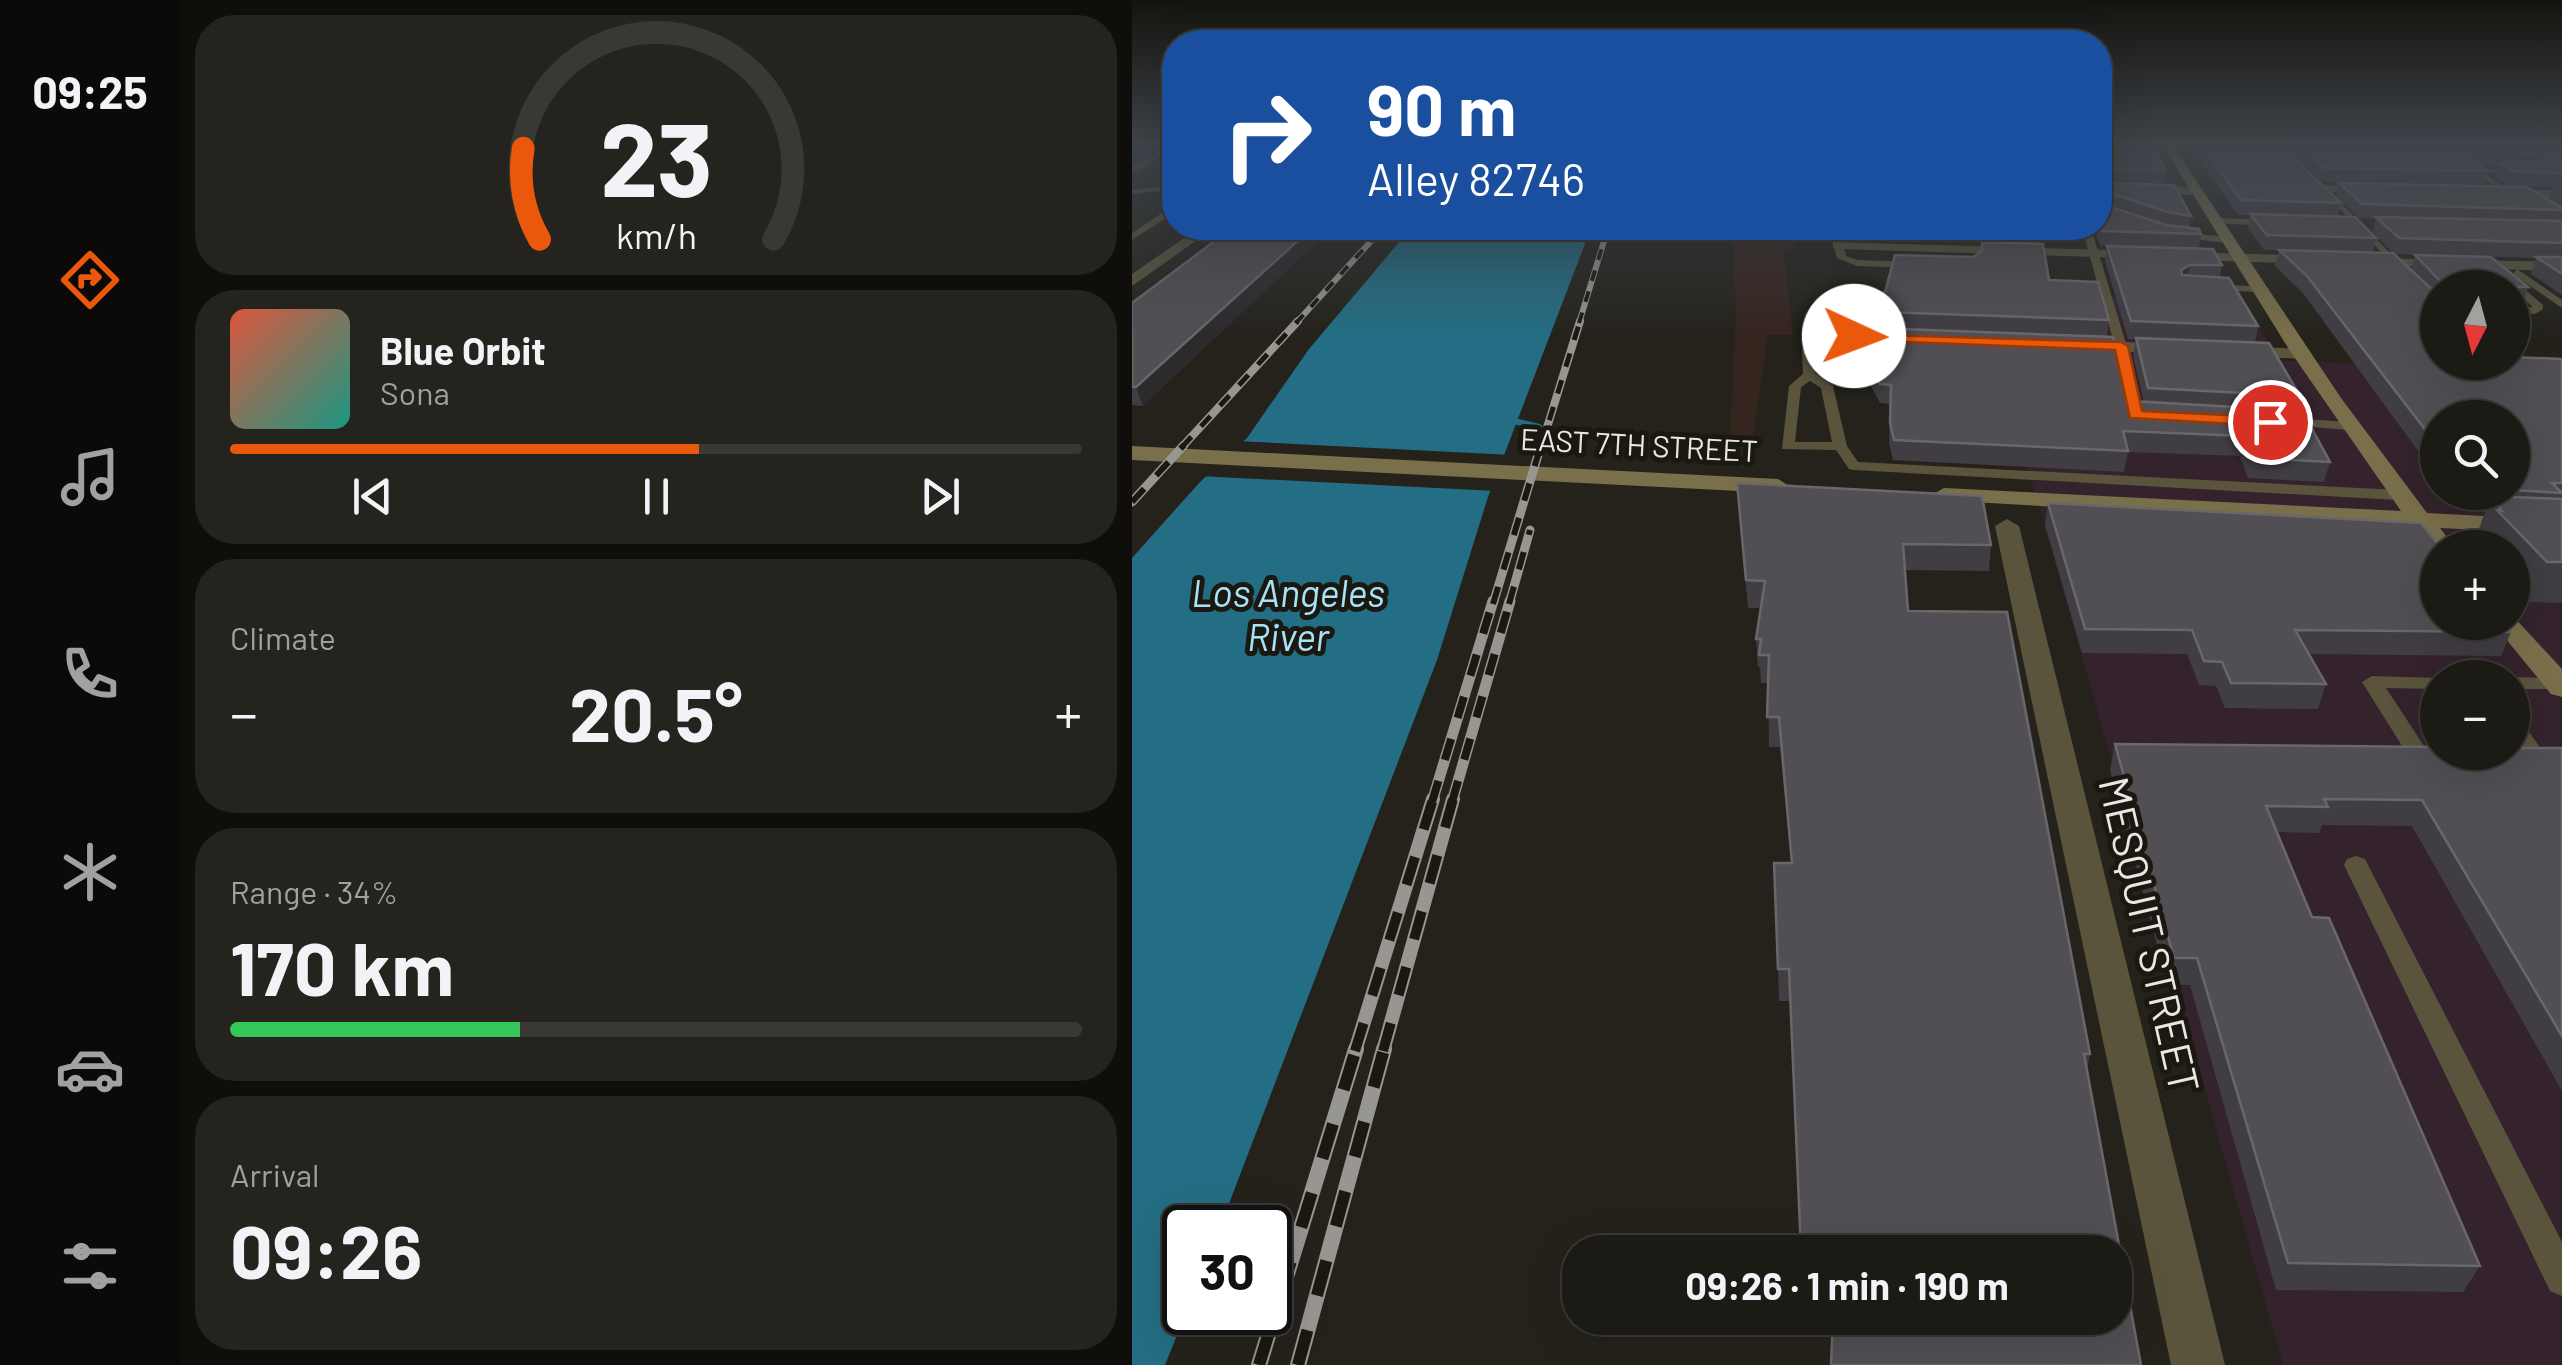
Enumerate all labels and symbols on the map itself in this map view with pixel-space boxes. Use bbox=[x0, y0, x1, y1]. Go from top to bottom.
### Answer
north arrow bbox=[2420, 270, 2530, 380]
position arrow bbox=[1802, 284, 1906, 388]
pin bbox=[2228, 380, 2313, 465]
street label: EAST 7TH STREET bbox=[1519, 420, 1759, 468]
water label: Los Angeles River bbox=[1191, 569, 1385, 659]
street label: MESQUIT STREET bbox=[2090, 772, 2212, 1097]
speed limit sign: 30 bbox=[1162, 1205, 1292, 1335]

